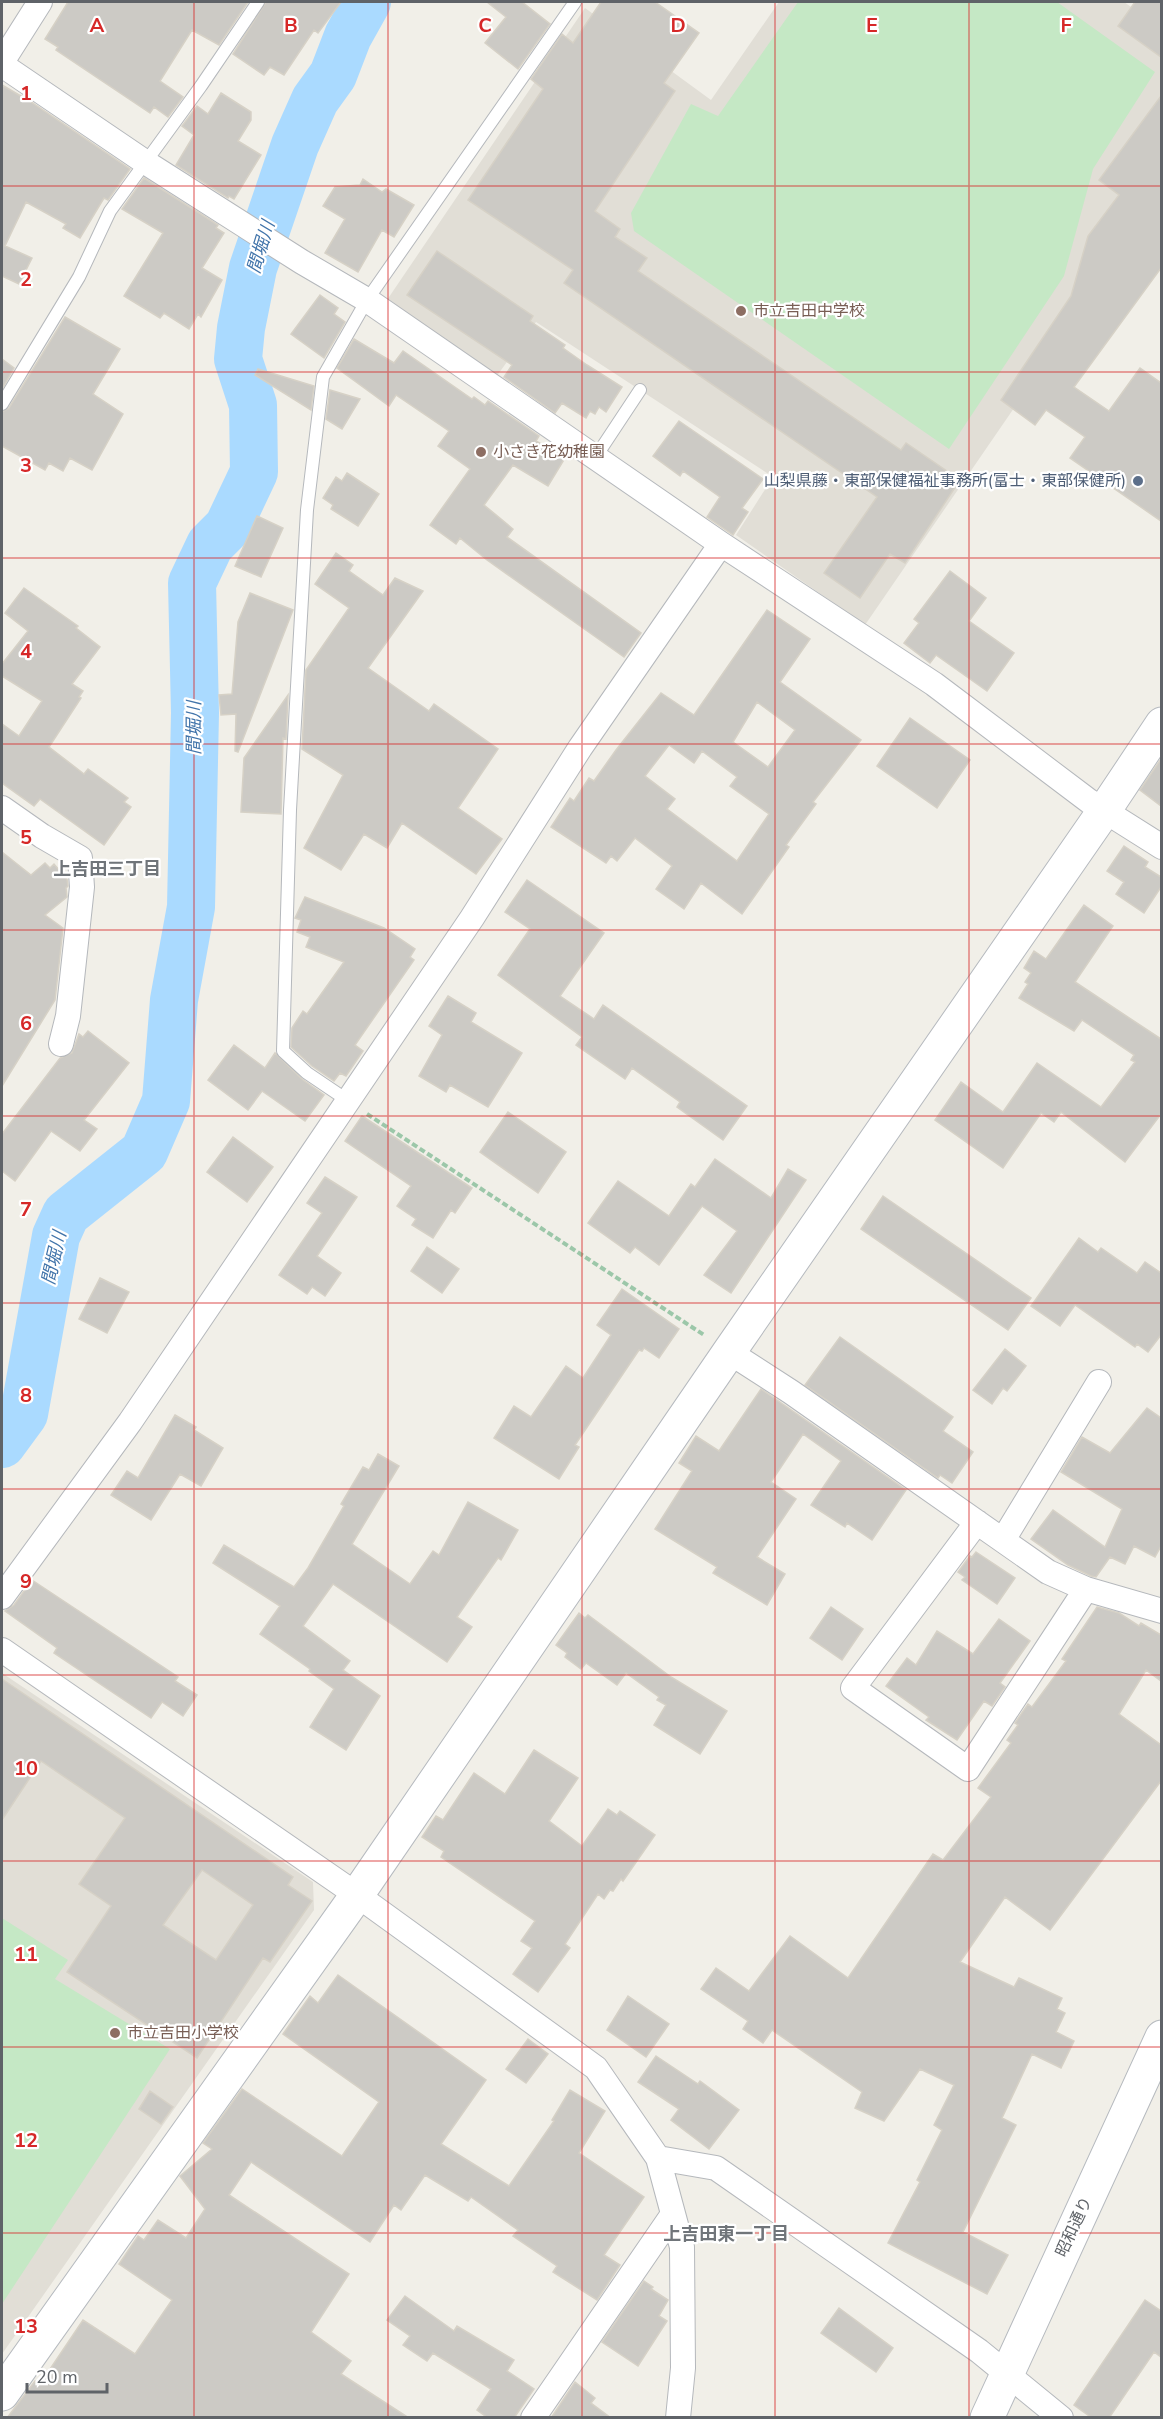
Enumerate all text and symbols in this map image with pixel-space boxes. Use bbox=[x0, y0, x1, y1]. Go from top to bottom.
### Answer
text: A bbox=[90, 12, 105, 39]
text: B bbox=[284, 12, 298, 39]
text: C bbox=[478, 12, 492, 39]
text: D bbox=[670, 12, 686, 39]
text: E bbox=[866, 12, 878, 39]
text: F bbox=[1060, 12, 1072, 39]
text: 1 bbox=[20, 80, 32, 107]
water label: 間堀川 bbox=[242, 216, 281, 276]
text: 2 bbox=[20, 266, 32, 293]
place label: 市立吉田中学校 bbox=[753, 300, 865, 322]
marker: 市立吉田中学校 bbox=[734, 304, 748, 318]
place label: 小さき花幼稚園 bbox=[493, 441, 605, 463]
marker: 小さき花幼稚園 bbox=[474, 445, 488, 459]
text: 3 bbox=[20, 452, 32, 479]
place label: 山梨県藤・東部保健福祉事務所(富士・東部保健所) bbox=[764, 470, 1126, 492]
marker: 山梨県藤・東部保健福祉事務所(富士・東部保健所) bbox=[1131, 474, 1145, 488]
text: 4 bbox=[20, 638, 32, 665]
water label: 間堀川 bbox=[182, 699, 206, 755]
text: 5 bbox=[20, 824, 32, 851]
district label: 上吉田三丁目 bbox=[53, 857, 161, 881]
text: 6 bbox=[20, 1010, 32, 1037]
text: 7 bbox=[20, 1196, 32, 1223]
water label: 間堀川 bbox=[36, 1227, 72, 1287]
text: 8 bbox=[20, 1382, 32, 1409]
text: 9 bbox=[20, 1568, 32, 1595]
text: 10 bbox=[14, 1755, 38, 1782]
text: 11 bbox=[14, 1941, 38, 1968]
place label: 市立吉田小学校 bbox=[127, 2022, 239, 2044]
marker: 市立吉田小学校 bbox=[108, 2026, 122, 2040]
text: 12 bbox=[14, 2127, 38, 2154]
street label: 昭和通り bbox=[1051, 2193, 1097, 2261]
district label: 上吉田東一丁目 bbox=[663, 2222, 789, 2246]
text: 13 bbox=[14, 2313, 38, 2340]
scale bar bbox=[27, 2356, 106, 2394]
text: 20 m bbox=[36, 2365, 78, 2389]

